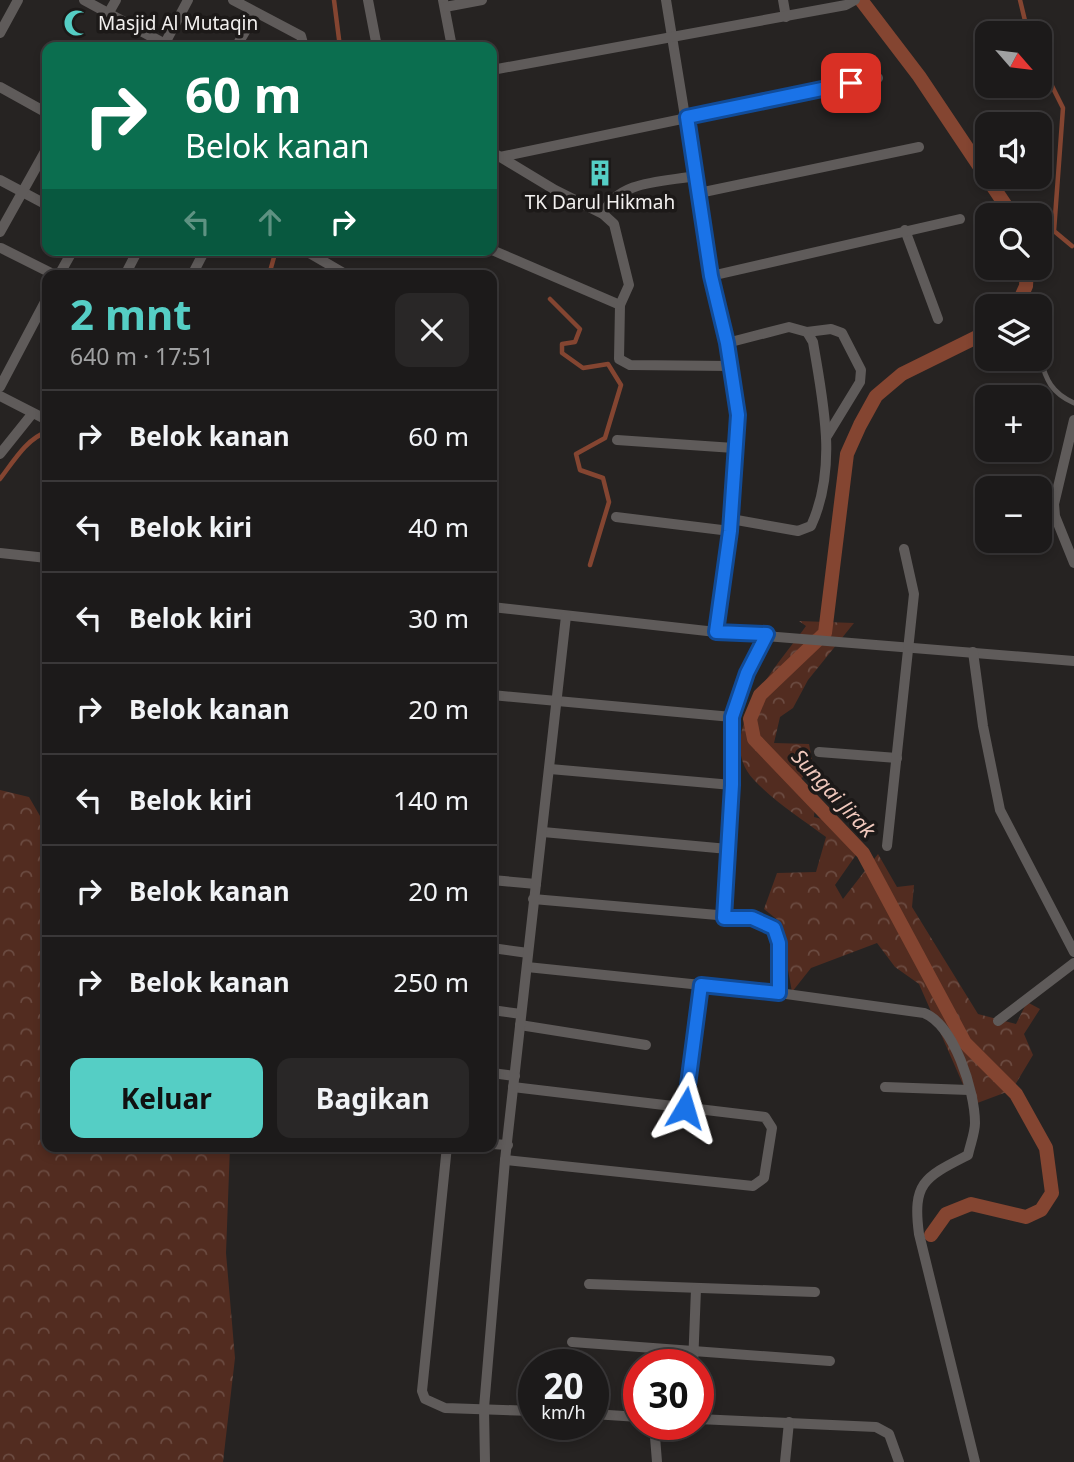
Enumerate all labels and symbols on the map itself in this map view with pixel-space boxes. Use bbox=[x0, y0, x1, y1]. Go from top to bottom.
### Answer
mosque icon: Masjid Al Mutaqin bbox=[62, 8, 92, 38]
place label: Masjid Al Mutaqin bbox=[98, 10, 258, 36]
north arrow bbox=[975, 21, 1052, 98]
pin bbox=[821, 53, 881, 113]
building icon: TK Darul Hikmah bbox=[585, 158, 615, 188]
place label: TK Darul Hikmah bbox=[525, 189, 675, 215]
water label: Sungai Jirak bbox=[786, 743, 883, 844]
position arrow bbox=[648, 1071, 722, 1145]
speed limit sign: 30 bbox=[623, 1349, 714, 1440]

